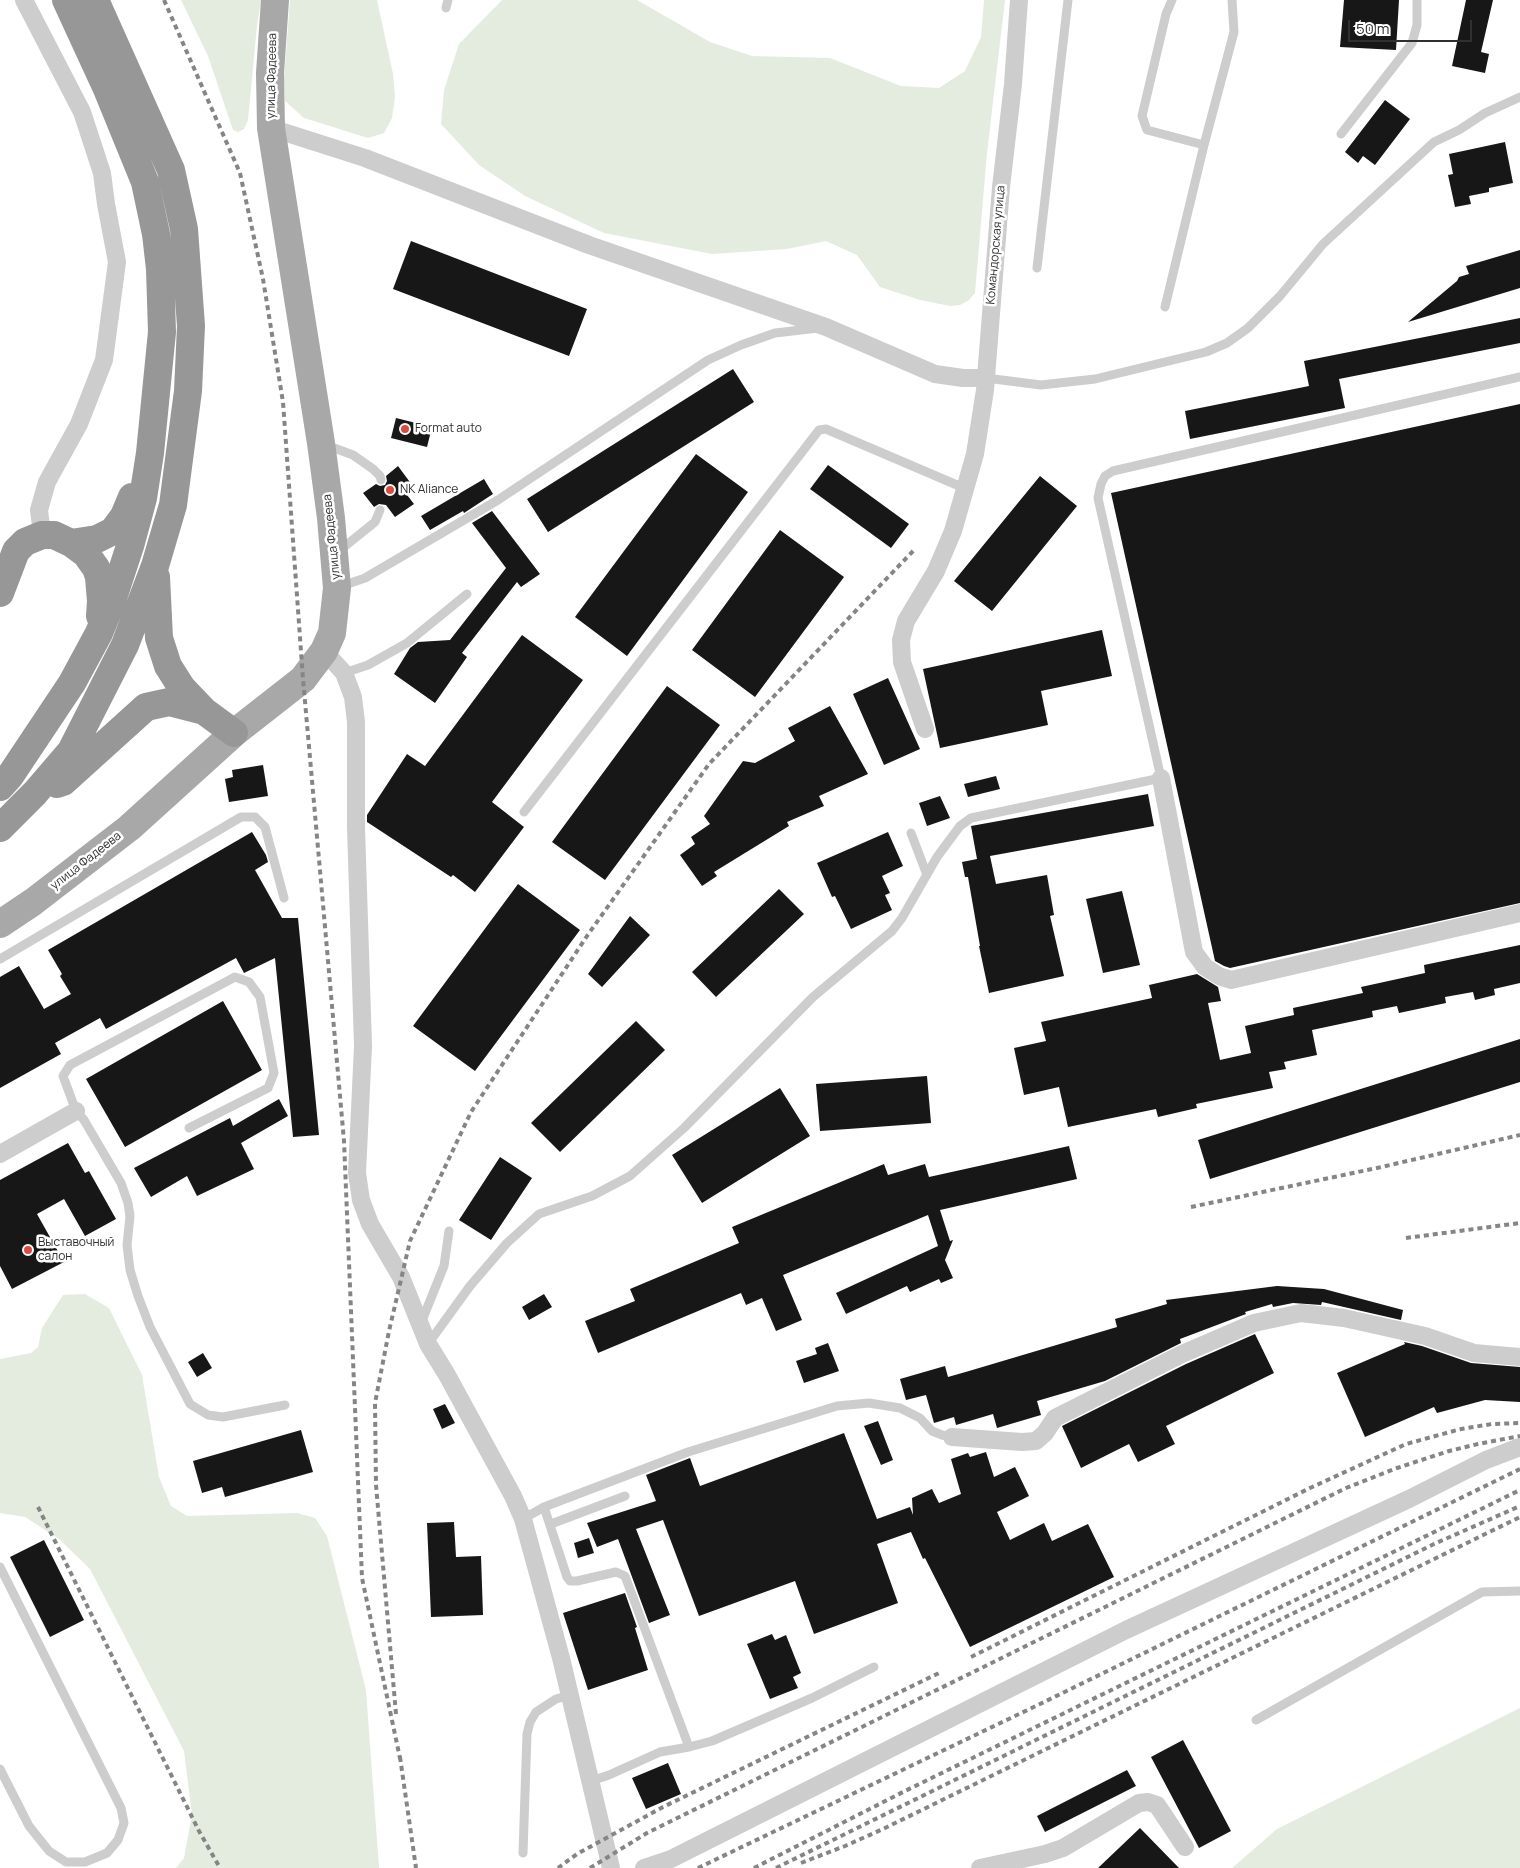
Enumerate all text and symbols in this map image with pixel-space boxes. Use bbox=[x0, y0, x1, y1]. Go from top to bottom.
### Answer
scale bar bbox=[1350, 10, 1474, 42]
text: 50 m bbox=[1356, 18, 1390, 39]
street label: улица Фадеева bbox=[264, 33, 280, 119]
street label: Командорская улица bbox=[984, 185, 1008, 305]
place label: Format auto bbox=[415, 422, 482, 436]
marker: Format auto bbox=[399, 423, 411, 435]
place label: NK Aliance bbox=[400, 483, 458, 497]
marker: NK Aliance bbox=[384, 484, 396, 496]
street label: улица Фадеева bbox=[320, 494, 344, 580]
street label: улица Фадеева bbox=[48, 829, 124, 893]
place label: Выставочный салон bbox=[38, 1236, 114, 1264]
marker: Выставочный салон bbox=[22, 1244, 34, 1256]

